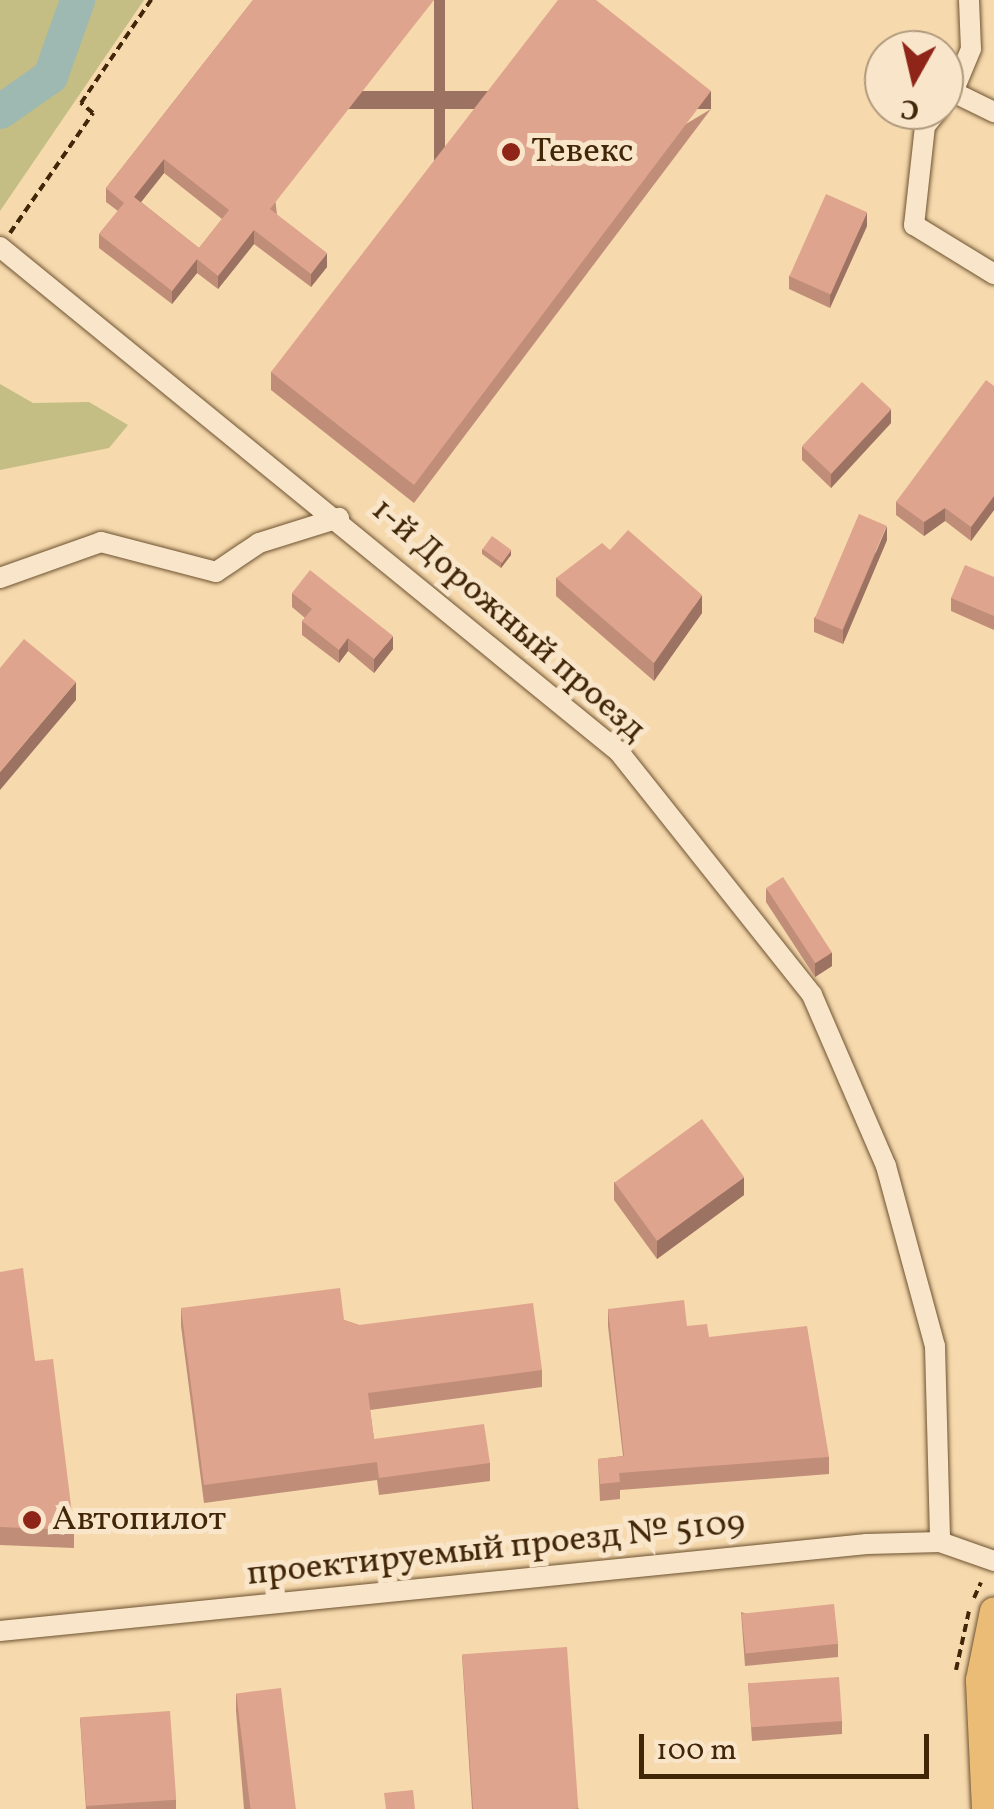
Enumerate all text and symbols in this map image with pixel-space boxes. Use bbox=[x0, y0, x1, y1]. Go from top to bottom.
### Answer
north arrow bbox=[864, 30, 964, 130]
text: С bbox=[898, 88, 922, 129]
place label: Тевекс bbox=[531, 131, 634, 173]
marker: Тевекс bbox=[500, 141, 522, 163]
street label: 1-й Дорожный проезд bbox=[362, 489, 654, 751]
place label: Автопилот bbox=[52, 1499, 226, 1541]
street label: проектируемый проезд № 5109 bbox=[245, 1502, 747, 1596]
marker: Автопилот bbox=[21, 1509, 43, 1531]
scale bar bbox=[644, 1714, 934, 1776]
text: 100 m bbox=[656, 1730, 737, 1772]

